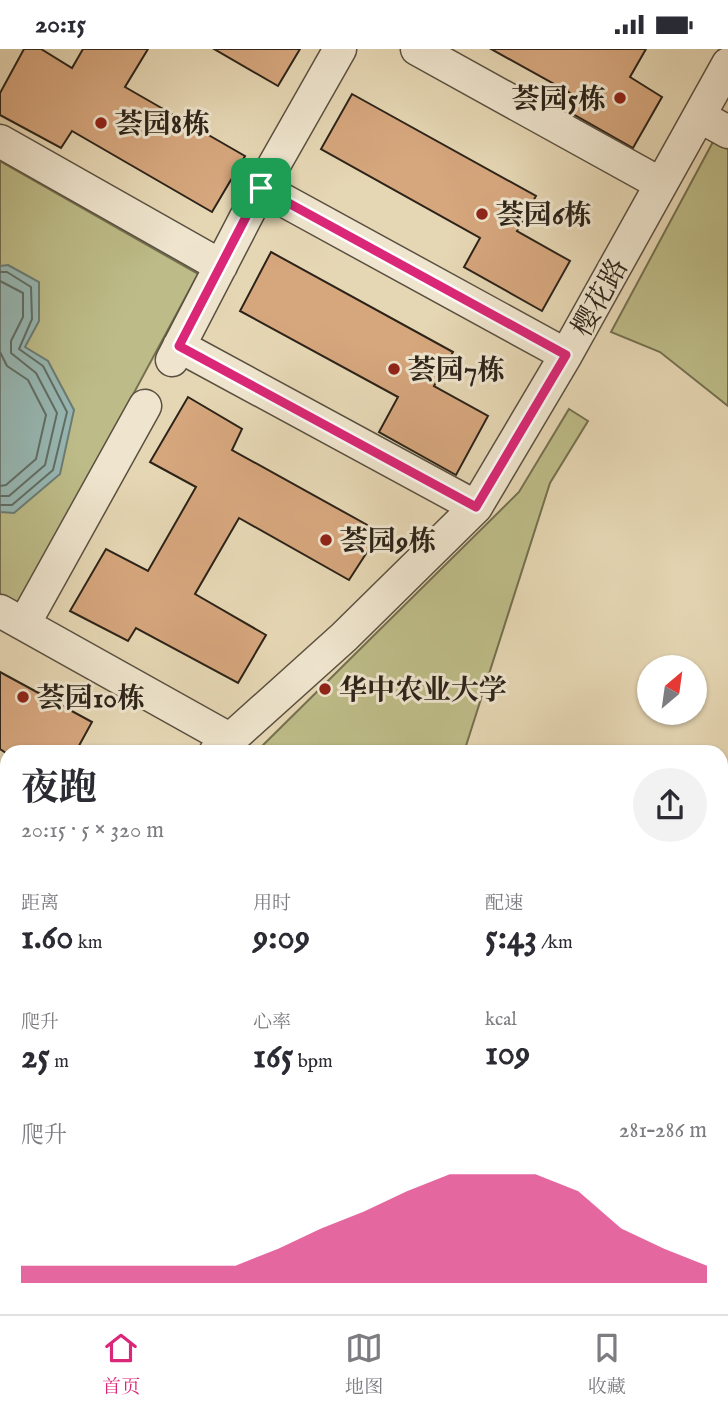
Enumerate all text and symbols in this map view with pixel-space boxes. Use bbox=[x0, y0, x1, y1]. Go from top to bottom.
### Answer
text: 20:15 bbox=[35, 8, 86, 41]
place label: 荟园5栋 bbox=[512, 83, 606, 118]
marker: 荟园5栋 bbox=[612, 90, 628, 106]
place label: 荟园8栋 bbox=[115, 108, 210, 143]
marker: 荟园8栋 bbox=[93, 115, 109, 131]
pin bbox=[231, 158, 291, 218]
icon: arrive bbox=[242, 169, 280, 207]
place label: 荟园6栋 bbox=[496, 199, 592, 234]
marker: 荟园6栋 bbox=[474, 206, 490, 222]
street label: 樱花路 bbox=[566, 253, 637, 343]
place label: 荟园7栋 bbox=[408, 354, 505, 389]
marker: 荟园7栋 bbox=[386, 361, 402, 377]
place label: 荟园9栋 bbox=[340, 525, 436, 560]
marker: 荟园9栋 bbox=[318, 532, 334, 548]
north arrow bbox=[637, 655, 707, 725]
map controls bbox=[637, 655, 707, 725]
place label: 华中农业大学 bbox=[339, 674, 507, 709]
marker: 华中农业大学 bbox=[317, 681, 333, 697]
place label: 荟园10栋 bbox=[37, 682, 145, 717]
marker: 荟园10栋 bbox=[15, 689, 31, 705]
text: 夜跑 bbox=[21, 766, 97, 814]
button: share bbox=[633, 768, 707, 842]
text: 20:15 · 5 × 320 m bbox=[21, 816, 164, 845]
text: 距离 bbox=[21, 892, 59, 916]
text: 用时 bbox=[253, 892, 291, 916]
text: 配速 bbox=[485, 892, 523, 916]
text: 1.60 bbox=[21, 916, 74, 961]
text: 9:09 bbox=[253, 916, 310, 961]
text: 5:43 bbox=[485, 916, 537, 961]
text: km bbox=[74, 931, 103, 955]
text: /km bbox=[537, 931, 573, 955]
text: kcal bbox=[485, 1008, 517, 1032]
text: 爬升 bbox=[21, 1011, 59, 1035]
text: 心率 bbox=[253, 1011, 291, 1035]
text: 109 bbox=[485, 1032, 530, 1077]
text: 25 bbox=[21, 1035, 50, 1080]
text: 165 bbox=[253, 1035, 294, 1080]
text: m bbox=[50, 1050, 69, 1074]
text: bpm bbox=[294, 1050, 333, 1074]
text: 281–286 m bbox=[619, 1116, 707, 1145]
text: 爬升 bbox=[21, 1121, 67, 1150]
tab: 首页 bbox=[102, 1329, 140, 1400]
tab: 地图 bbox=[345, 1329, 383, 1400]
tab: 收藏 bbox=[588, 1329, 626, 1400]

